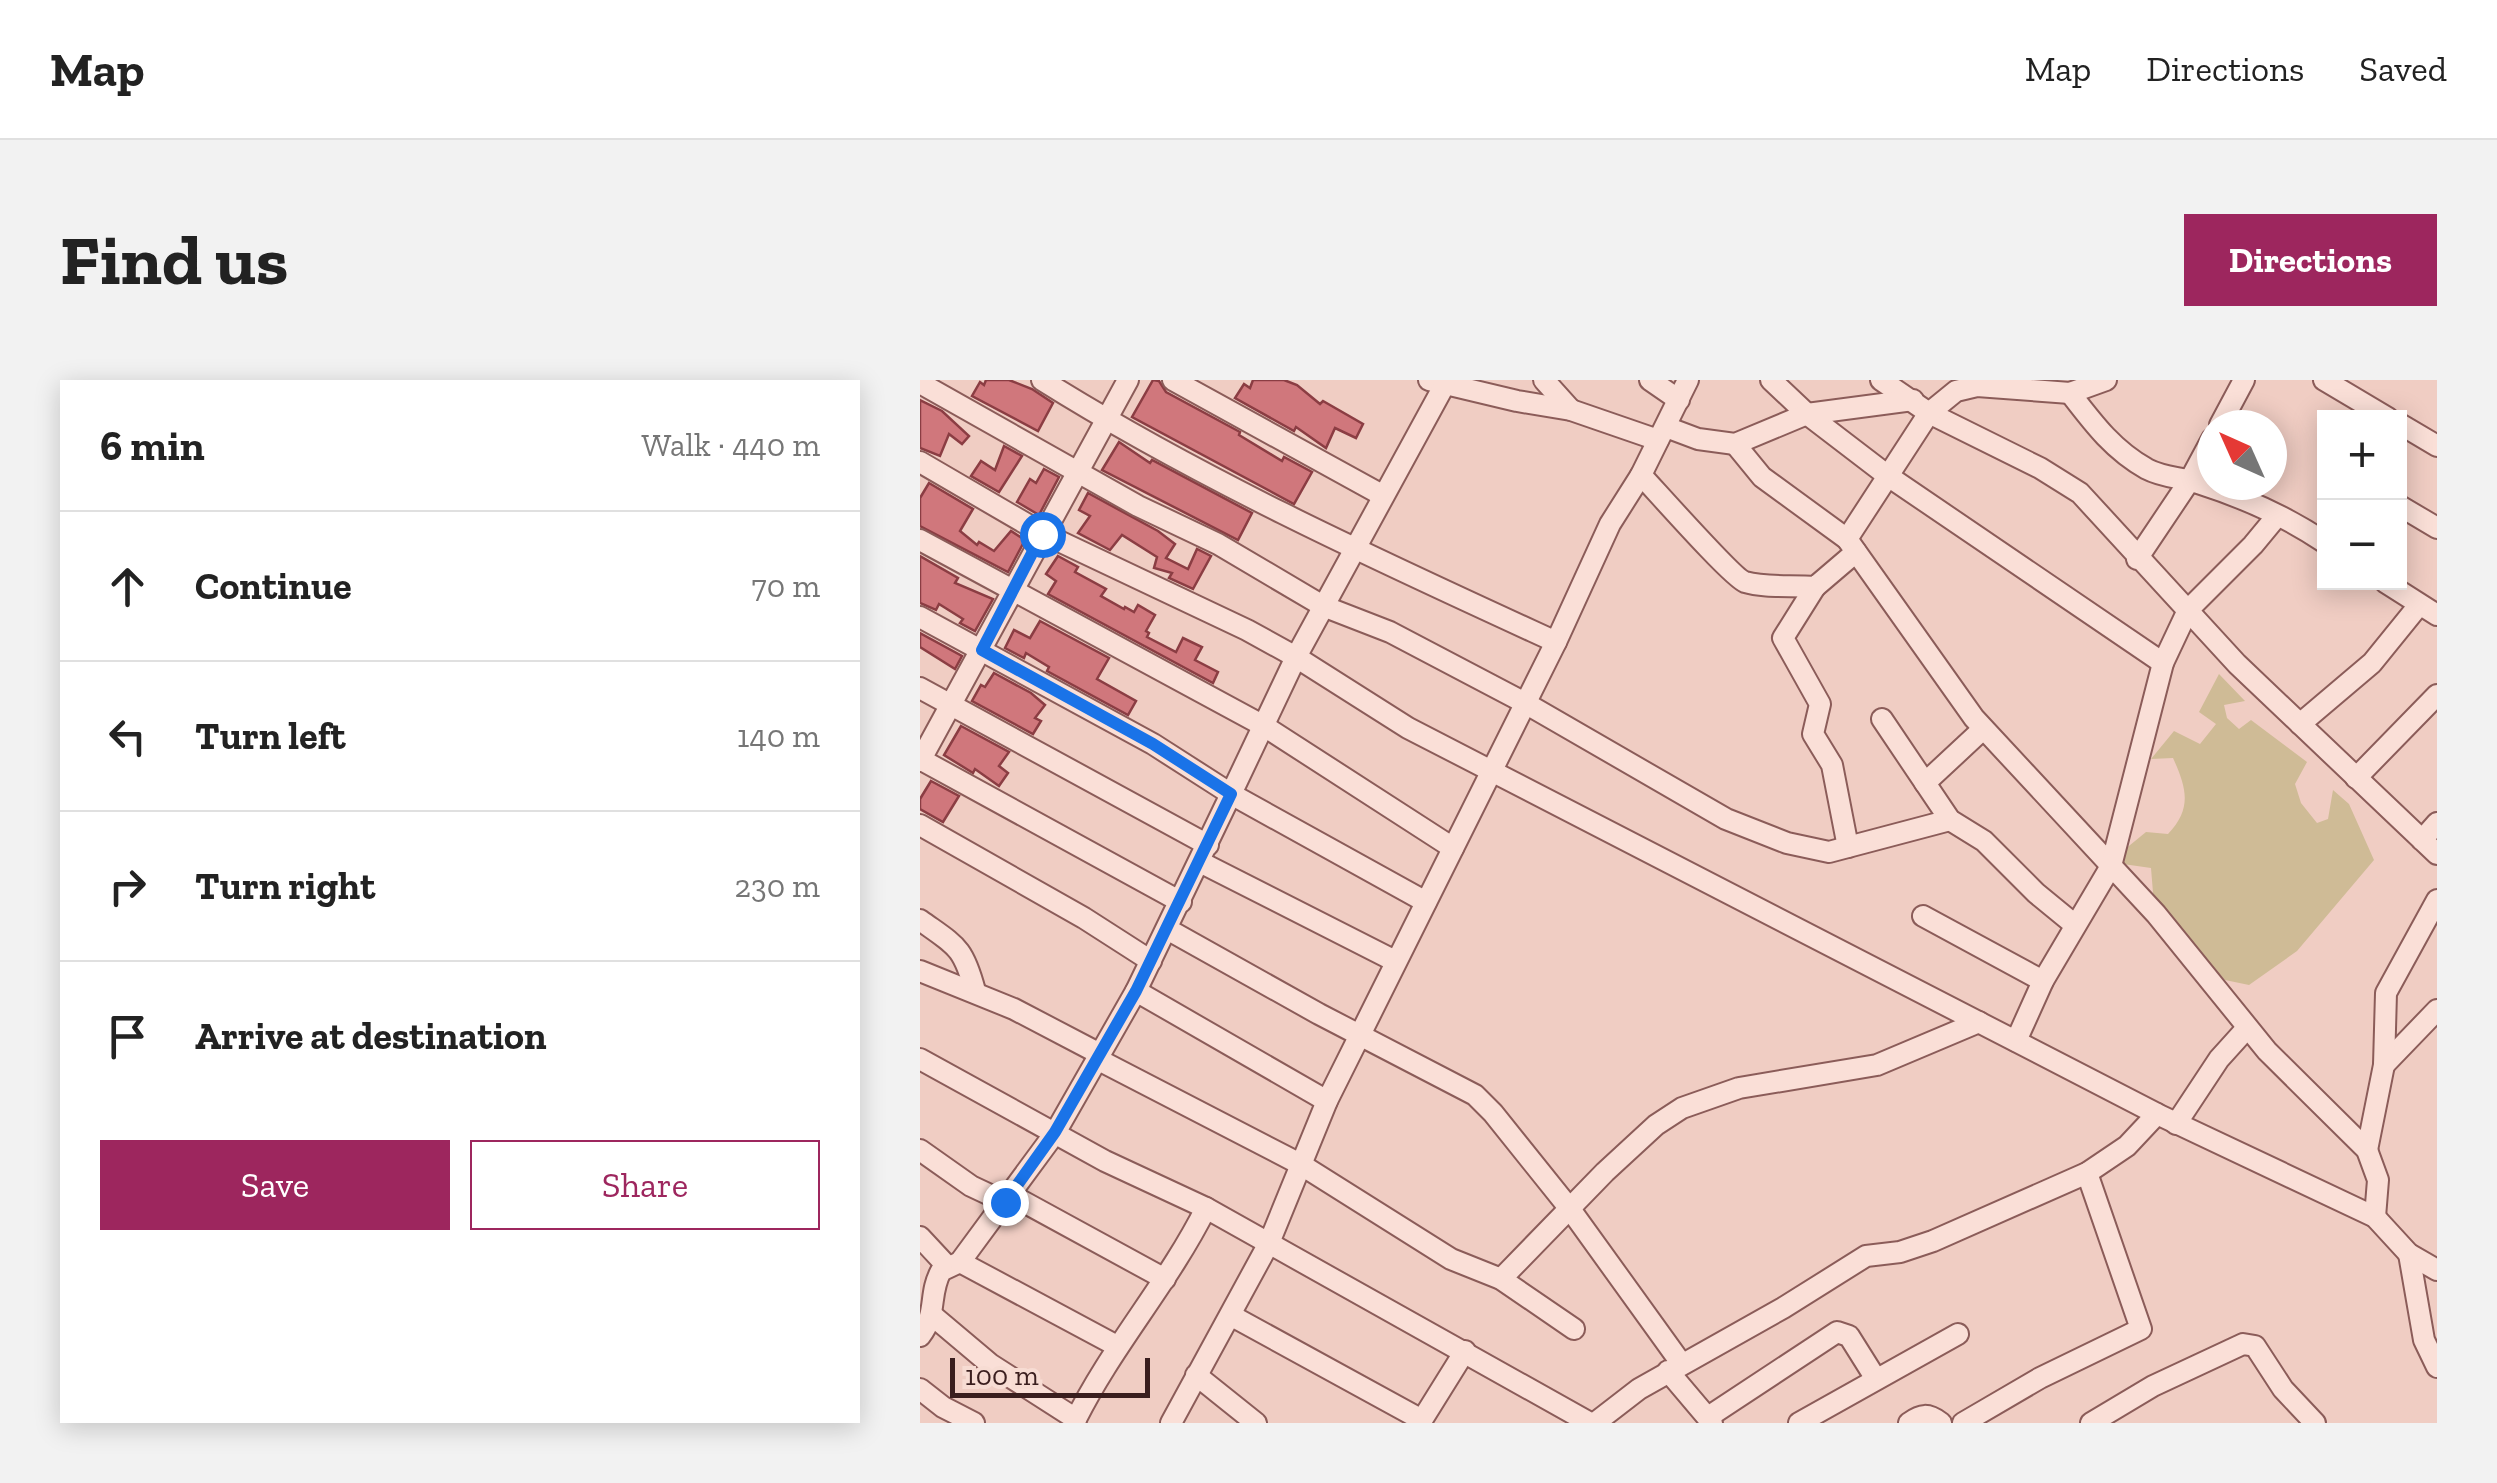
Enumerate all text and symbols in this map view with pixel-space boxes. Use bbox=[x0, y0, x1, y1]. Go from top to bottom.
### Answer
text: Map bbox=[50, 41, 145, 98]
text: Map bbox=[2025, 48, 2091, 90]
text: Directions bbox=[2146, 48, 2304, 90]
text: Saved bbox=[2359, 48, 2447, 90]
button: Directions bbox=[2184, 214, 2437, 306]
text: Find us bbox=[60, 218, 288, 302]
north arrow bbox=[2197, 410, 2287, 500]
map controls bbox=[2317, 410, 2407, 590]
button: + bbox=[2317, 410, 2407, 500]
text: 6 min bbox=[100, 420, 205, 471]
text: Walk · 440 m bbox=[642, 426, 820, 464]
button: − bbox=[2317, 500, 2407, 590]
route start bbox=[1020, 512, 1066, 558]
icon: ahead bbox=[100, 559, 155, 614]
text: Continue bbox=[195, 563, 352, 609]
text: 70 m bbox=[752, 567, 820, 605]
icon: left bbox=[100, 709, 155, 764]
text: Turn left bbox=[195, 713, 346, 759]
text: 140 m bbox=[737, 717, 820, 755]
icon: right bbox=[100, 859, 155, 914]
text: Turn right bbox=[195, 863, 375, 909]
text: 230 m bbox=[735, 867, 820, 905]
icon: arrive bbox=[100, 1009, 155, 1064]
text: Arrive at destination bbox=[195, 1013, 546, 1059]
button: Save bbox=[100, 1140, 450, 1230]
button: Share bbox=[470, 1140, 820, 1230]
route end bbox=[983, 1180, 1029, 1226]
scale bar bbox=[950, 1353, 1150, 1398]
text: 100 m bbox=[965, 1359, 1039, 1392]

